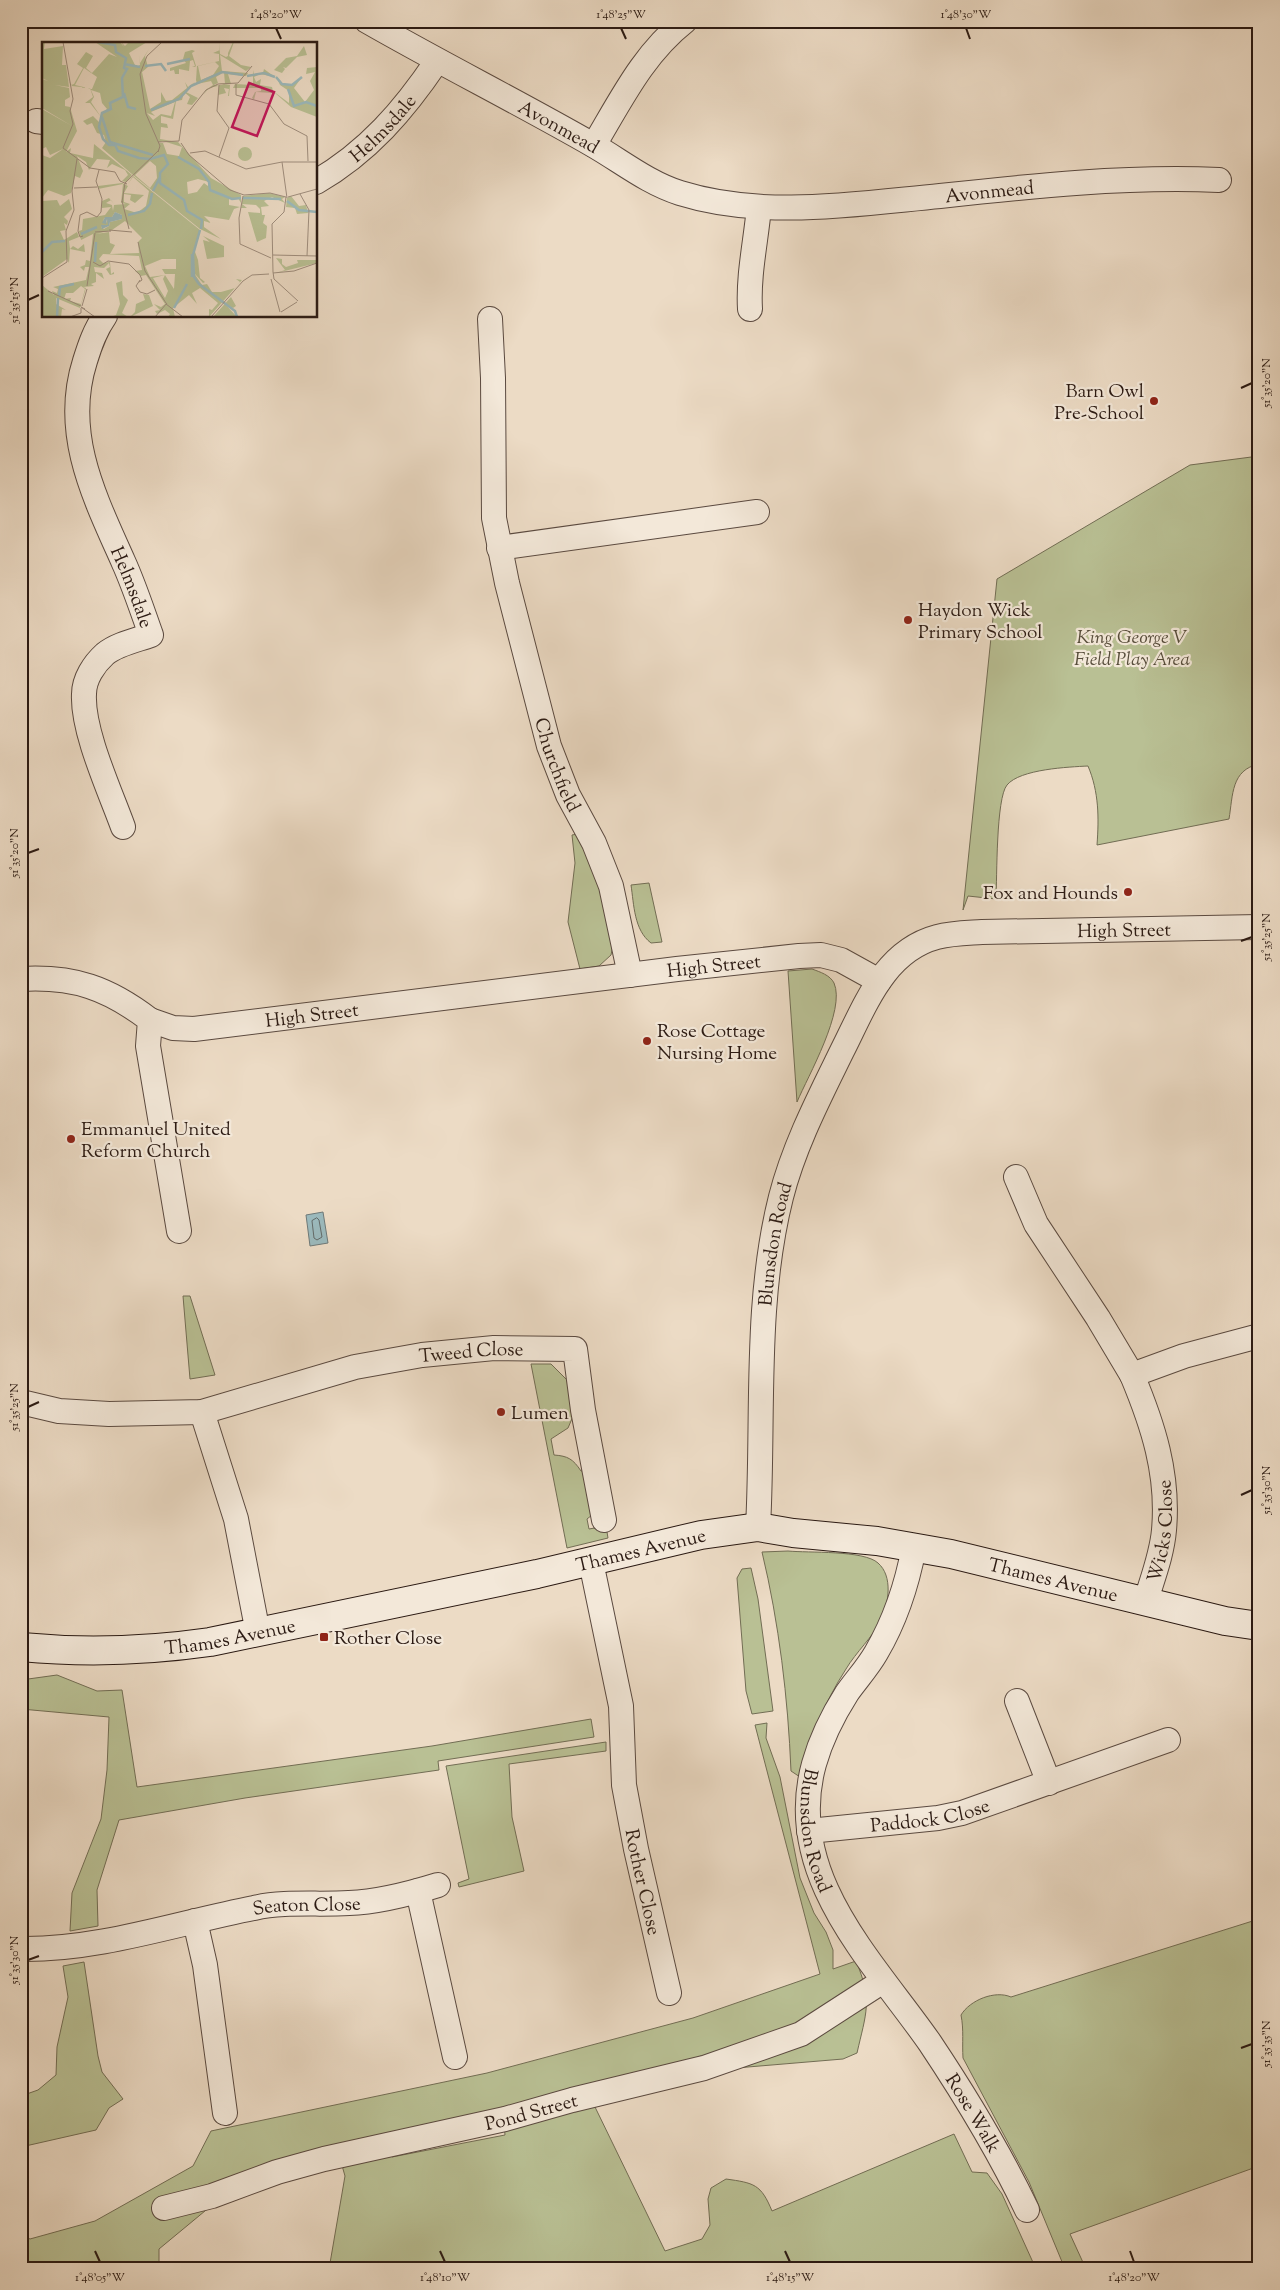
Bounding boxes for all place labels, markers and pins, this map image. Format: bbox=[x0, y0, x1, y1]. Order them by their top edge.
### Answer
place label: Barn Owl Pre-School bbox=[1054, 379, 1144, 428]
marker: Barn Owl Pre-School bbox=[1148, 395, 1160, 407]
place label: Haydon Wick Primary School bbox=[918, 598, 1043, 647]
marker: Haydon Wick Primary School bbox=[902, 614, 914, 626]
place label: Fox and Hounds bbox=[983, 881, 1118, 908]
marker: Fox and Hounds bbox=[1122, 886, 1134, 898]
place label: Rose Cottage Nursing Home bbox=[657, 1019, 777, 1068]
marker: Rose Cottage Nursing Home bbox=[641, 1035, 653, 1047]
place label: Emmanuel United Reform Church bbox=[81, 1117, 231, 1166]
marker: Emmanuel United Reform Church bbox=[65, 1133, 77, 1145]
place label: Lumen bbox=[511, 1401, 569, 1428]
marker: Lumen bbox=[495, 1406, 507, 1418]
place label: Rother Close bbox=[334, 1626, 442, 1653]
marker: Rother Close bbox=[318, 1631, 330, 1643]

